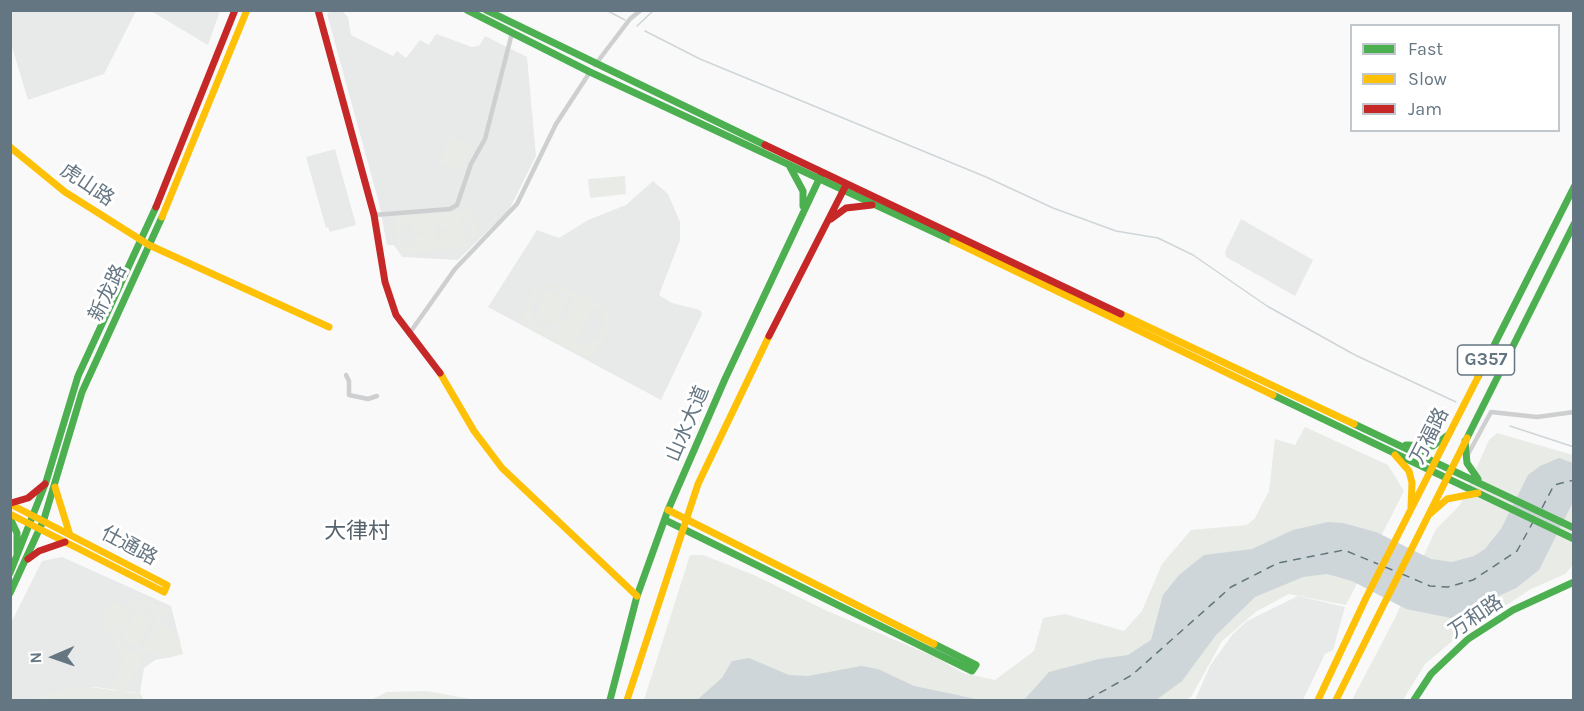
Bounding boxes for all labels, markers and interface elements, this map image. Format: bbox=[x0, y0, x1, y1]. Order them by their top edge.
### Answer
legend bbox=[1350, 24, 1560, 132]
text: Fast bbox=[1408, 38, 1443, 60]
text: Slow bbox=[1408, 68, 1447, 90]
text: Jam bbox=[1408, 98, 1442, 120]
street label: 虎山路 bbox=[55, 158, 119, 212]
street label: 新龙路 bbox=[84, 261, 132, 325]
road number: G357 bbox=[1458, 345, 1514, 375]
street label: 山水大道 bbox=[661, 382, 715, 466]
street label: 万福路 bbox=[1406, 404, 1454, 468]
district label: 大律村 bbox=[324, 519, 390, 545]
street label: 仕通路 bbox=[97, 521, 161, 571]
street label: 万和路 bbox=[1444, 590, 1508, 644]
north arrow bbox=[24, 627, 84, 687]
text: N bbox=[26, 652, 45, 664]

